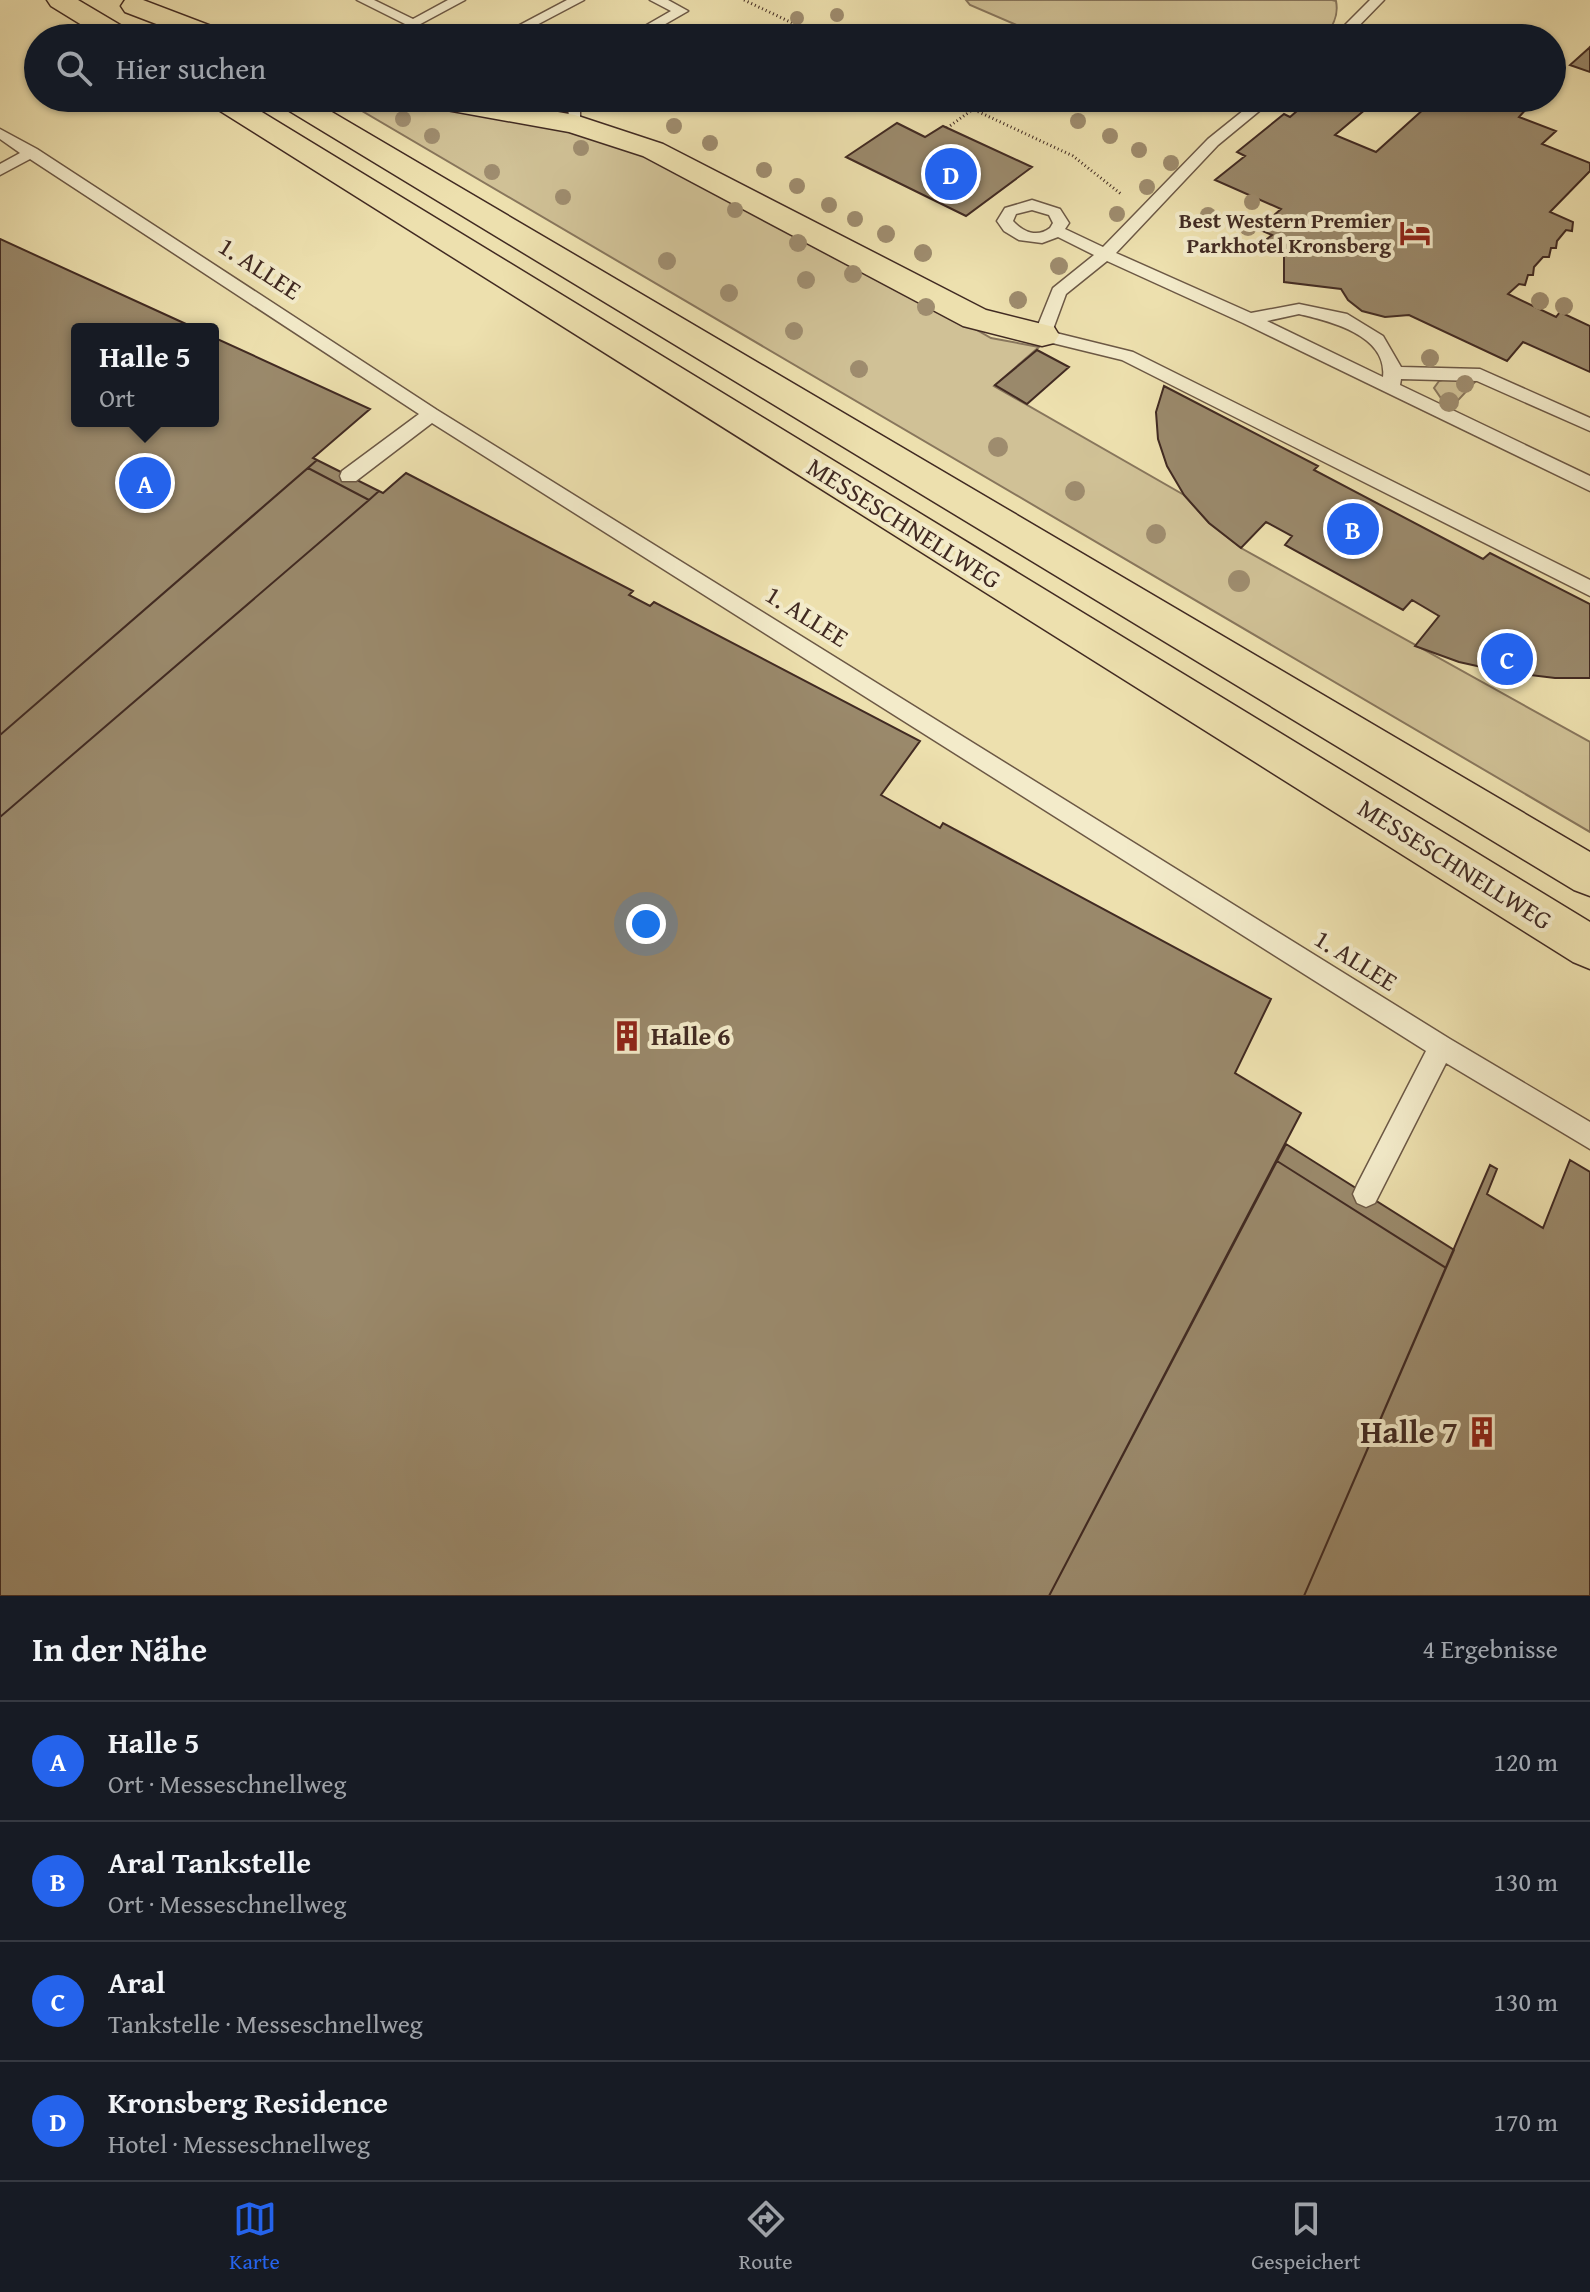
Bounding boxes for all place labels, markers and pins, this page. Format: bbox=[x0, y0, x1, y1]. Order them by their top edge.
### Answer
pin: D bbox=[925, 144, 977, 204]
place label: Best Western Premier Parkhotel Kronsberg bbox=[1179, 204, 1391, 261]
hotel icon: Best Western Premier Parkhotel Kronsberg bbox=[1398, 216, 1432, 250]
pin: A bbox=[119, 453, 171, 513]
pin: B bbox=[1327, 499, 1379, 559]
pin: C bbox=[1481, 629, 1533, 689]
place label: Halle 6 bbox=[651, 1016, 730, 1055]
building icon: Halle 6 bbox=[610, 1019, 644, 1053]
place label: Halle 7 bbox=[1360, 1408, 1458, 1455]
building icon: Halle 7 bbox=[1465, 1415, 1499, 1449]

